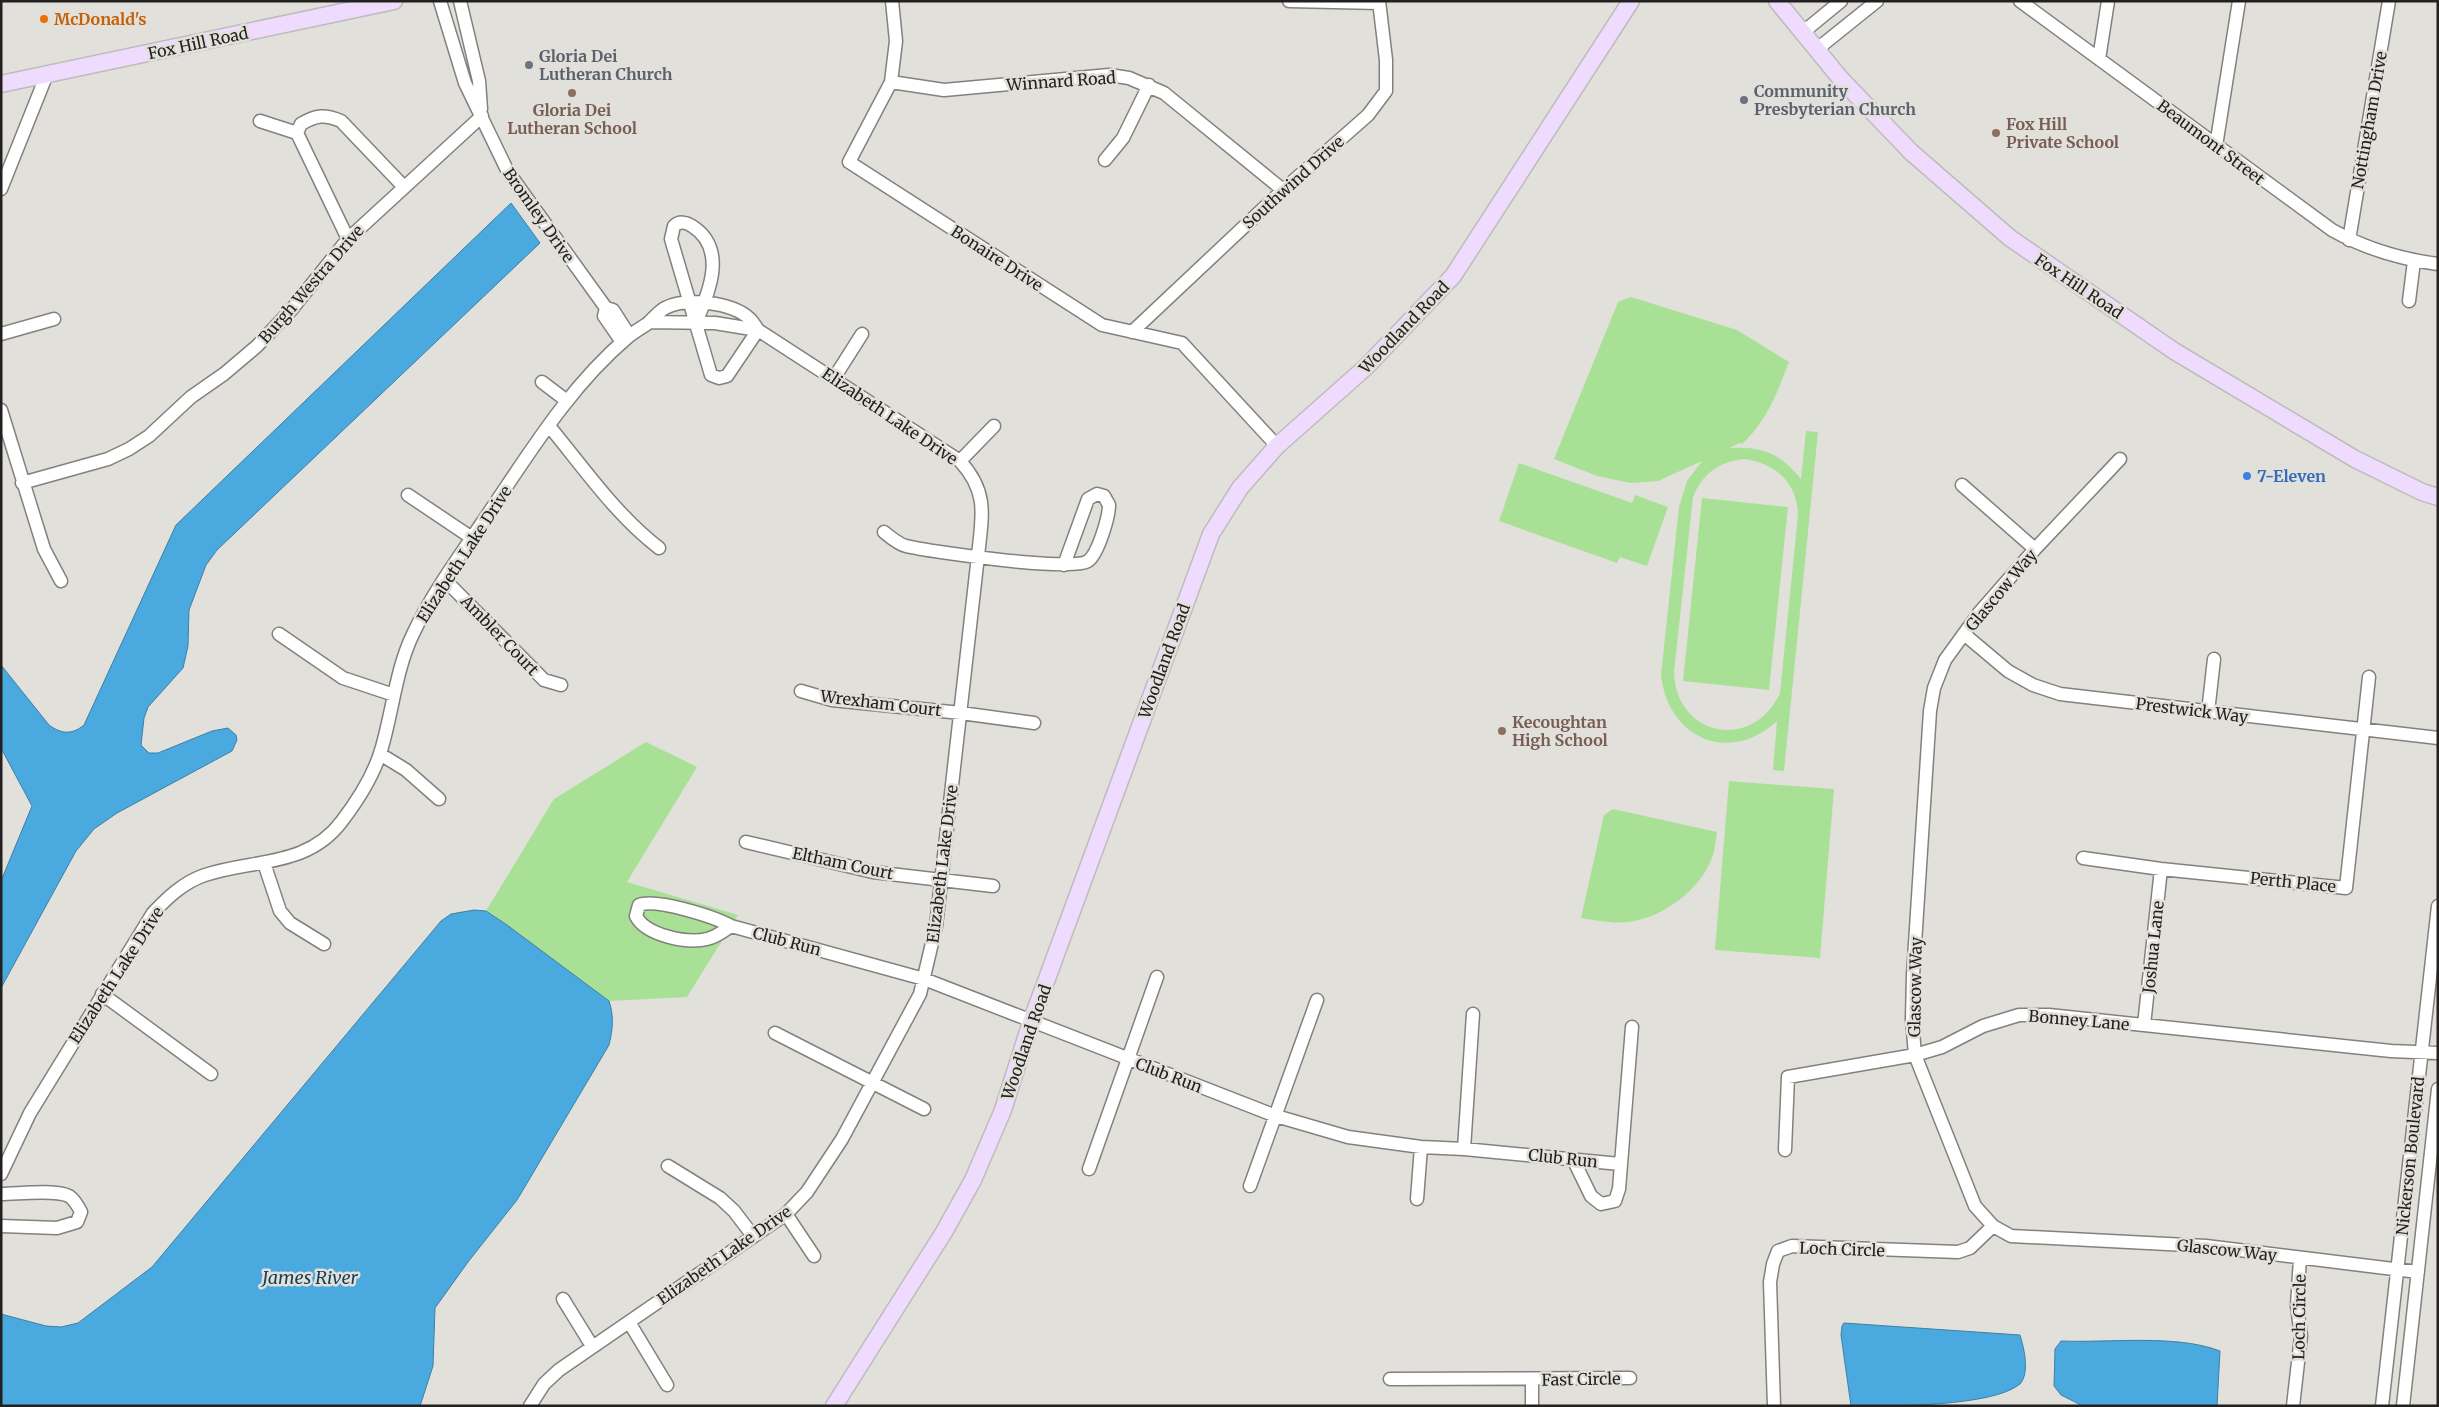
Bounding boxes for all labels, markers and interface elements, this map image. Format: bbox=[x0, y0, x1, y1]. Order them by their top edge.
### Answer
place label: McDonald's bbox=[54, 9, 147, 29]
marker: McDonald's bbox=[38, 13, 50, 25]
street label: Fox Hill Road bbox=[146, 23, 250, 63]
place label: Gloria Dei Lutheran Church bbox=[539, 46, 673, 84]
street label: Nottingham Drive bbox=[2347, 49, 2391, 191]
marker: Gloria Dei Lutheran Church bbox=[523, 59, 535, 71]
street label: Winnard Road bbox=[1005, 67, 1117, 95]
place label: Community Presbyterian Church bbox=[1754, 81, 1916, 119]
marker: Gloria Dei Lutheran School bbox=[566, 87, 578, 99]
marker: Community Presbyterian Church bbox=[1738, 94, 1750, 106]
street label: Beaumont Street bbox=[2153, 95, 2269, 189]
place label: Gloria Dei Lutheran School bbox=[507, 100, 637, 138]
place label: Fox Hill Private School bbox=[2006, 114, 2119, 152]
marker: Fox Hill Private School bbox=[1990, 127, 2002, 139]
street label: Southwind Drive bbox=[1238, 131, 1348, 233]
street label: Bromley Drive bbox=[499, 164, 579, 266]
street label: Burgh Westra Drive bbox=[254, 221, 368, 347]
street label: Bonaire Drive bbox=[947, 221, 1047, 295]
street label: Fox Hill Road bbox=[2031, 249, 2127, 323]
street label: Woodland Road bbox=[1354, 276, 1453, 378]
street label: Elizabeth Lake Drive bbox=[818, 363, 962, 469]
place label: 7-Eleven bbox=[2257, 466, 2326, 486]
marker: 7-Eleven bbox=[2241, 470, 2253, 482]
street label: Elizabeth Lake Drive bbox=[412, 482, 516, 626]
street label: Glascow Way bbox=[1961, 545, 2041, 635]
street label: Ambler Court bbox=[456, 590, 544, 680]
street label: Woodland Road bbox=[1134, 600, 1194, 722]
street label: Wrexham Court bbox=[818, 686, 943, 720]
street label: Prestwick Way bbox=[2135, 693, 2250, 727]
place label: Kecoughtan High School bbox=[1512, 712, 1608, 750]
marker: Kecoughtan High School bbox=[1496, 725, 1508, 737]
street label: Elizabeth Lake Drive bbox=[922, 784, 962, 944]
street label: Eltham Court bbox=[791, 843, 896, 884]
street label: Perth Place bbox=[2249, 868, 2337, 896]
street label: Joshua Lane bbox=[2138, 900, 2168, 995]
street label: Elizabeth Lake Drive bbox=[64, 903, 168, 1047]
street label: Club Run bbox=[751, 922, 824, 960]
street label: Glascow Way bbox=[1904, 936, 1926, 1037]
street label: Woodland Road bbox=[997, 981, 1055, 1103]
street label: Bonney Lane bbox=[2028, 1006, 2130, 1034]
street label: Club Run bbox=[1133, 1053, 1206, 1097]
street label: Nickerson Boulevard bbox=[2392, 1075, 2428, 1236]
street label: Club Run bbox=[1527, 1144, 1599, 1172]
street label: Elizabeth Lake Drive bbox=[653, 1201, 795, 1309]
street label: Glascow Way bbox=[2176, 1235, 2279, 1265]
street label: Loch Circle bbox=[1799, 1238, 1885, 1260]
water label: James River bbox=[260, 1266, 358, 1289]
street label: Loch Circle bbox=[2288, 1274, 2310, 1360]
street label: Fast Circle bbox=[1541, 1368, 1621, 1390]

